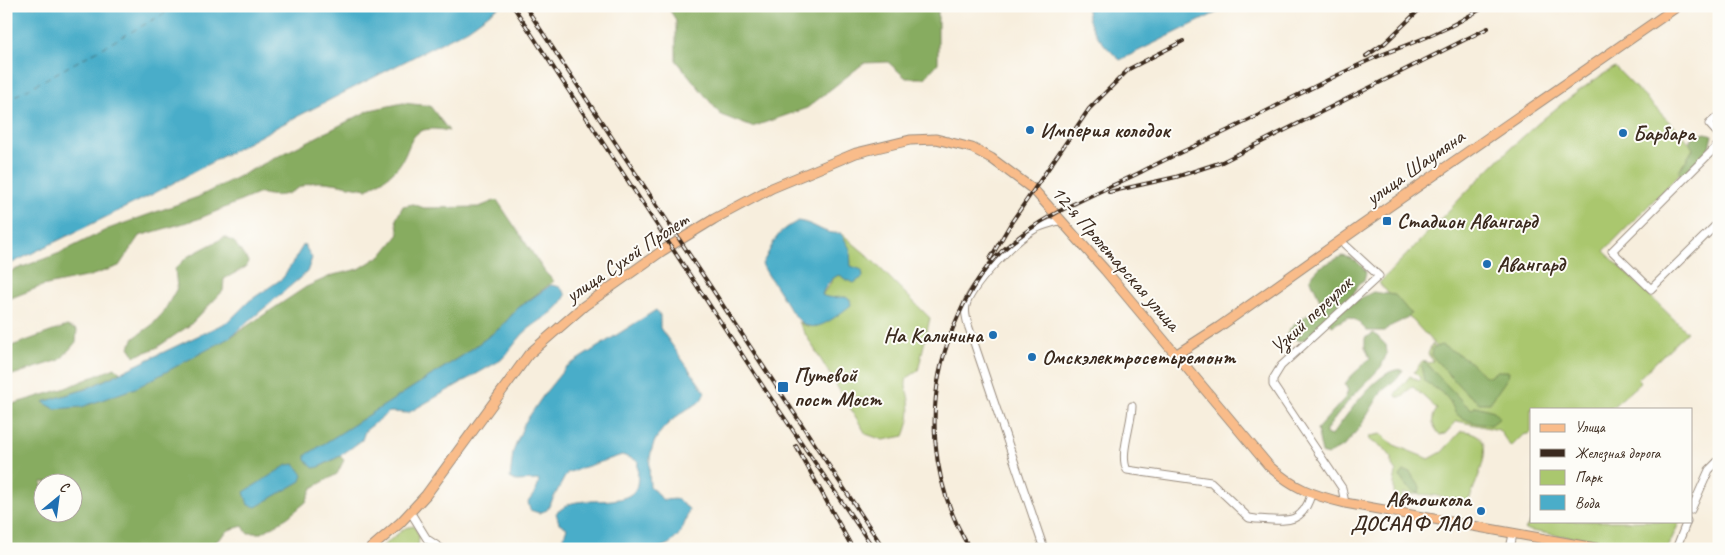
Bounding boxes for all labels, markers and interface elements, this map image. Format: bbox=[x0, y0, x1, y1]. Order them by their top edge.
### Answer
place label: Империя колодок bbox=[1040, 117, 1172, 143]
place label: Барбара bbox=[1633, 120, 1697, 146]
street label: улица Шаумяна bbox=[1359, 122, 1471, 212]
marker: Империя колодок bbox=[1024, 124, 1036, 136]
marker: Барбара bbox=[1617, 127, 1629, 139]
street label: 12-я Пролетарская улица bbox=[1046, 180, 1188, 338]
street label: улица Сухой Пролет bbox=[559, 205, 695, 309]
place label: Стадион Авангард bbox=[1397, 208, 1540, 234]
marker: Стадион Авангард bbox=[1381, 215, 1393, 227]
place label: Авангард bbox=[1497, 251, 1567, 277]
marker: Авангард bbox=[1481, 258, 1493, 270]
street label: Узкий переулок bbox=[1264, 269, 1360, 360]
place label: На Калинина bbox=[884, 322, 985, 348]
marker: На Калинина bbox=[987, 329, 999, 341]
place label: Омскэлектросетьремонт bbox=[1042, 344, 1237, 370]
marker: Омскэлектросетьремонт bbox=[1026, 351, 1038, 363]
place label: Путевой пост Мост bbox=[794, 362, 883, 412]
marker: Путевой пост Мост bbox=[776, 380, 790, 394]
legend bbox=[1530, 408, 1692, 522]
text: Улица bbox=[1575, 418, 1606, 437]
text: Железная дорога bbox=[1575, 444, 1662, 463]
text: Парк bbox=[1575, 468, 1603, 487]
north arrow bbox=[32, 472, 82, 522]
text: С bbox=[57, 478, 73, 497]
place label: Автошкола ДОСААФ ЛАО bbox=[1350, 486, 1473, 536]
text: Вода bbox=[1575, 494, 1600, 513]
marker: Автошкола ДОСААФ ЛАО bbox=[1475, 505, 1487, 517]

